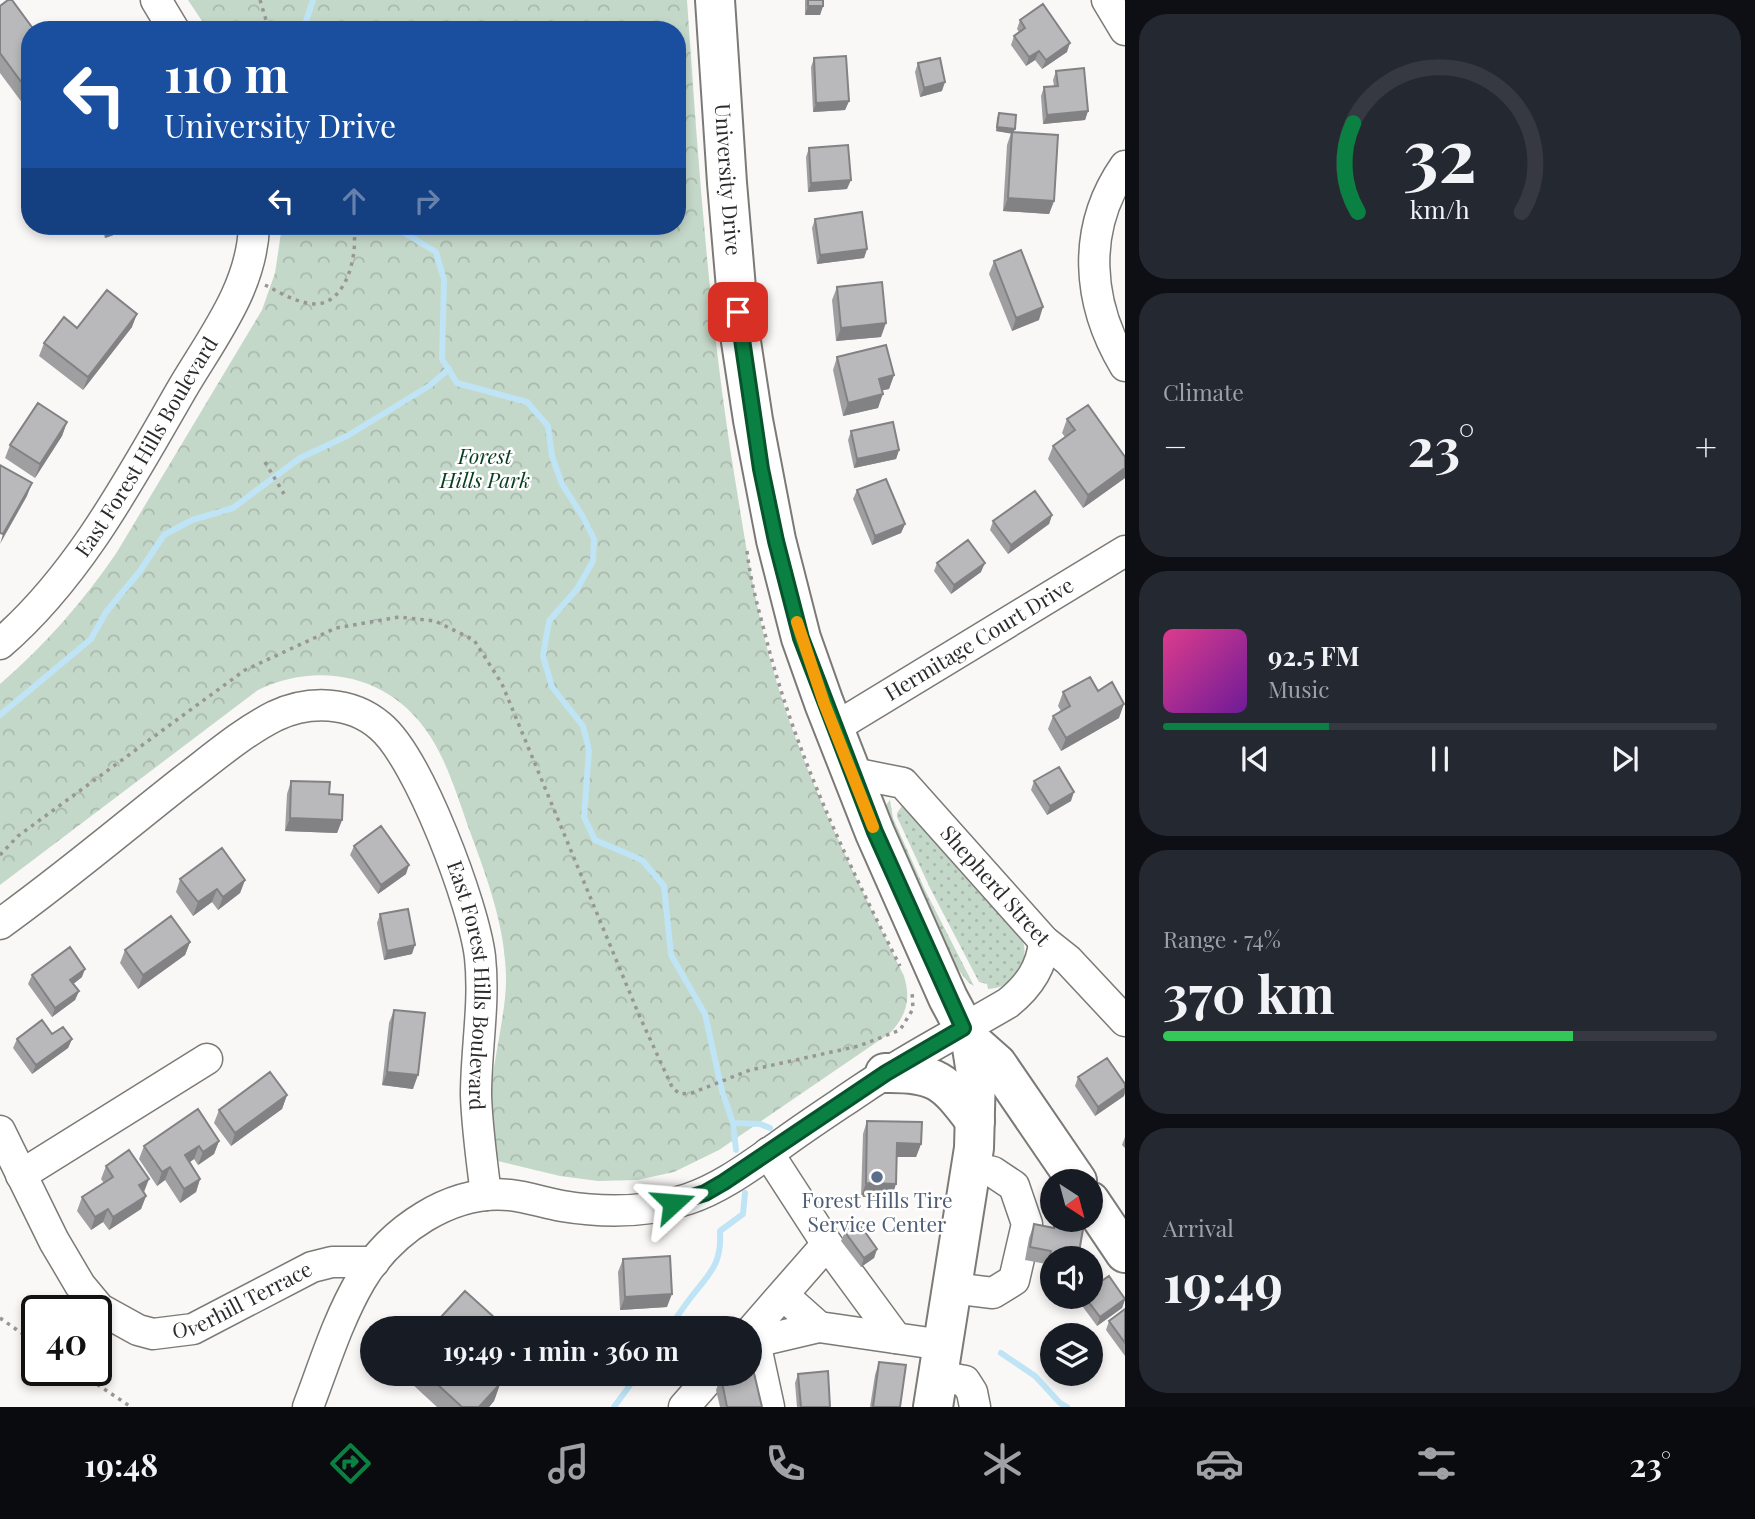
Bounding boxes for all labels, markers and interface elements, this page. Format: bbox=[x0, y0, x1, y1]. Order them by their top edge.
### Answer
text: 110 m bbox=[164, 40, 289, 105]
icon: left bbox=[49, 49, 140, 140]
street label: University Drive bbox=[710, 102, 749, 257]
text: University Drive bbox=[164, 103, 396, 146]
text: 32 bbox=[1403, 104, 1477, 201]
icon: left bbox=[262, 182, 300, 220]
icon: ahead bbox=[335, 182, 373, 220]
icon: right bbox=[408, 182, 446, 220]
text: km/h bbox=[1410, 192, 1470, 225]
pin bbox=[708, 282, 768, 342]
icon: arrive bbox=[719, 293, 757, 331]
street label: East Forest Hills Boulevard bbox=[67, 331, 223, 562]
text: Climate bbox=[1163, 376, 1244, 407]
text: 23° bbox=[1408, 411, 1475, 480]
text: − bbox=[1163, 420, 1188, 471]
text: + bbox=[1695, 420, 1717, 471]
park label: Forest Hills Park bbox=[439, 441, 530, 493]
street label: Hermitage Court Drive bbox=[879, 570, 1078, 706]
text: 92.5 FM bbox=[1268, 638, 1360, 673]
text: Music bbox=[1268, 673, 1329, 704]
icon: previous bbox=[1236, 740, 1274, 778]
icon: pause bbox=[1421, 740, 1459, 778]
icon: next bbox=[1606, 740, 1644, 778]
street label: Shepherd Street bbox=[935, 818, 1058, 951]
street label: East Forest Hills Boulevard bbox=[442, 856, 498, 1111]
text: Range · 74% bbox=[1163, 923, 1281, 954]
text: 370 km bbox=[1163, 958, 1335, 1027]
position arrow bbox=[636, 1166, 710, 1240]
marker: Forest Hills Tire Service Center bbox=[869, 1169, 885, 1185]
north arrow bbox=[1040, 1169, 1102, 1232]
map controls bbox=[1040, 1169, 1103, 1386]
place label: Forest Hills Tire Service Center bbox=[801, 1185, 953, 1237]
text: Arrival bbox=[1163, 1212, 1234, 1243]
button: sound bbox=[1040, 1246, 1103, 1309]
text: 19:49 bbox=[1163, 1247, 1283, 1316]
street label: Overhill Terrace bbox=[170, 1254, 316, 1343]
speed limit sign: 40 bbox=[21, 1295, 112, 1386]
button: layers bbox=[1040, 1323, 1103, 1386]
text: 19:49 · 1 min · 360 m bbox=[443, 1333, 679, 1368]
icon: directions bbox=[326, 1439, 375, 1488]
icon: music bbox=[544, 1439, 593, 1488]
icon: phone bbox=[761, 1439, 810, 1488]
icon: climate bbox=[978, 1439, 1027, 1488]
icon: car bbox=[1195, 1439, 1244, 1488]
icon: filters bbox=[1412, 1439, 1461, 1488]
text: 19:48 bbox=[84, 1442, 158, 1485]
text: 23° bbox=[1630, 1442, 1671, 1485]

